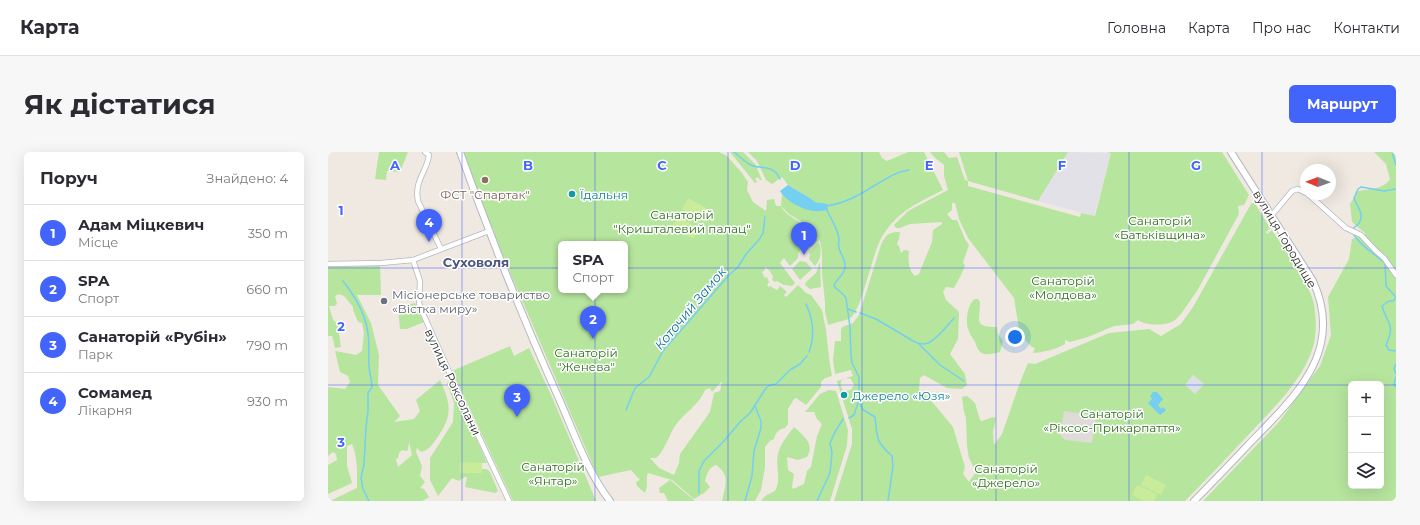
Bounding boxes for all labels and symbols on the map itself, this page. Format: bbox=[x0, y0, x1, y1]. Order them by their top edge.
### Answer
text: A bbox=[389, 157, 401, 173]
text: B bbox=[523, 157, 533, 173]
text: C bbox=[657, 157, 667, 173]
text: D bbox=[790, 157, 801, 173]
text: E bbox=[925, 157, 934, 173]
text: F bbox=[1058, 157, 1066, 173]
text: G bbox=[1191, 157, 1201, 173]
north arrow bbox=[1300, 164, 1336, 200]
marker: ФСТ "Спартак" bbox=[480, 175, 490, 185]
place label: ФСТ "Спартак" bbox=[440, 187, 530, 202]
place label: Їдальня bbox=[580, 187, 628, 202]
street label: вулиця Городище bbox=[1250, 187, 1320, 291]
marker: Їдальня bbox=[567, 189, 577, 199]
text: 1 bbox=[338, 202, 344, 218]
park label: Санаторій "Кришталевий палац" bbox=[613, 207, 751, 236]
pin: 4 bbox=[416, 209, 442, 242]
park label: Санаторій «Батьківщина» bbox=[1114, 213, 1206, 242]
pin: 1 bbox=[791, 222, 817, 255]
district label: Суховоля bbox=[443, 254, 509, 270]
water label: Коточий Замок bbox=[651, 263, 730, 353]
park label: Санаторій «Молдова» bbox=[1029, 273, 1097, 302]
place label: Місіонерське товариство «Вістка миру» bbox=[392, 287, 550, 316]
marker: Місіонерське товариство «Вістка миру» bbox=[379, 296, 389, 306]
pin: 2 bbox=[580, 306, 606, 339]
text: 2 bbox=[337, 318, 345, 334]
street label: вулиця Роксолани bbox=[422, 326, 484, 438]
your location bbox=[1005, 327, 1025, 347]
park label: Санаторій "Женева" bbox=[554, 345, 618, 374]
pin: 3 bbox=[504, 384, 530, 417]
place label: Джерело «Юзя» bbox=[852, 388, 951, 403]
marker: Джерело «Юзя» bbox=[839, 390, 849, 400]
park label: Санаторій «Ріксос-Прикарпаття» bbox=[1043, 406, 1181, 435]
text: 3 bbox=[336, 434, 345, 450]
park label: Санаторій «Янтар» bbox=[521, 459, 585, 488]
park label: Санаторій «Джерело» bbox=[972, 461, 1041, 490]

